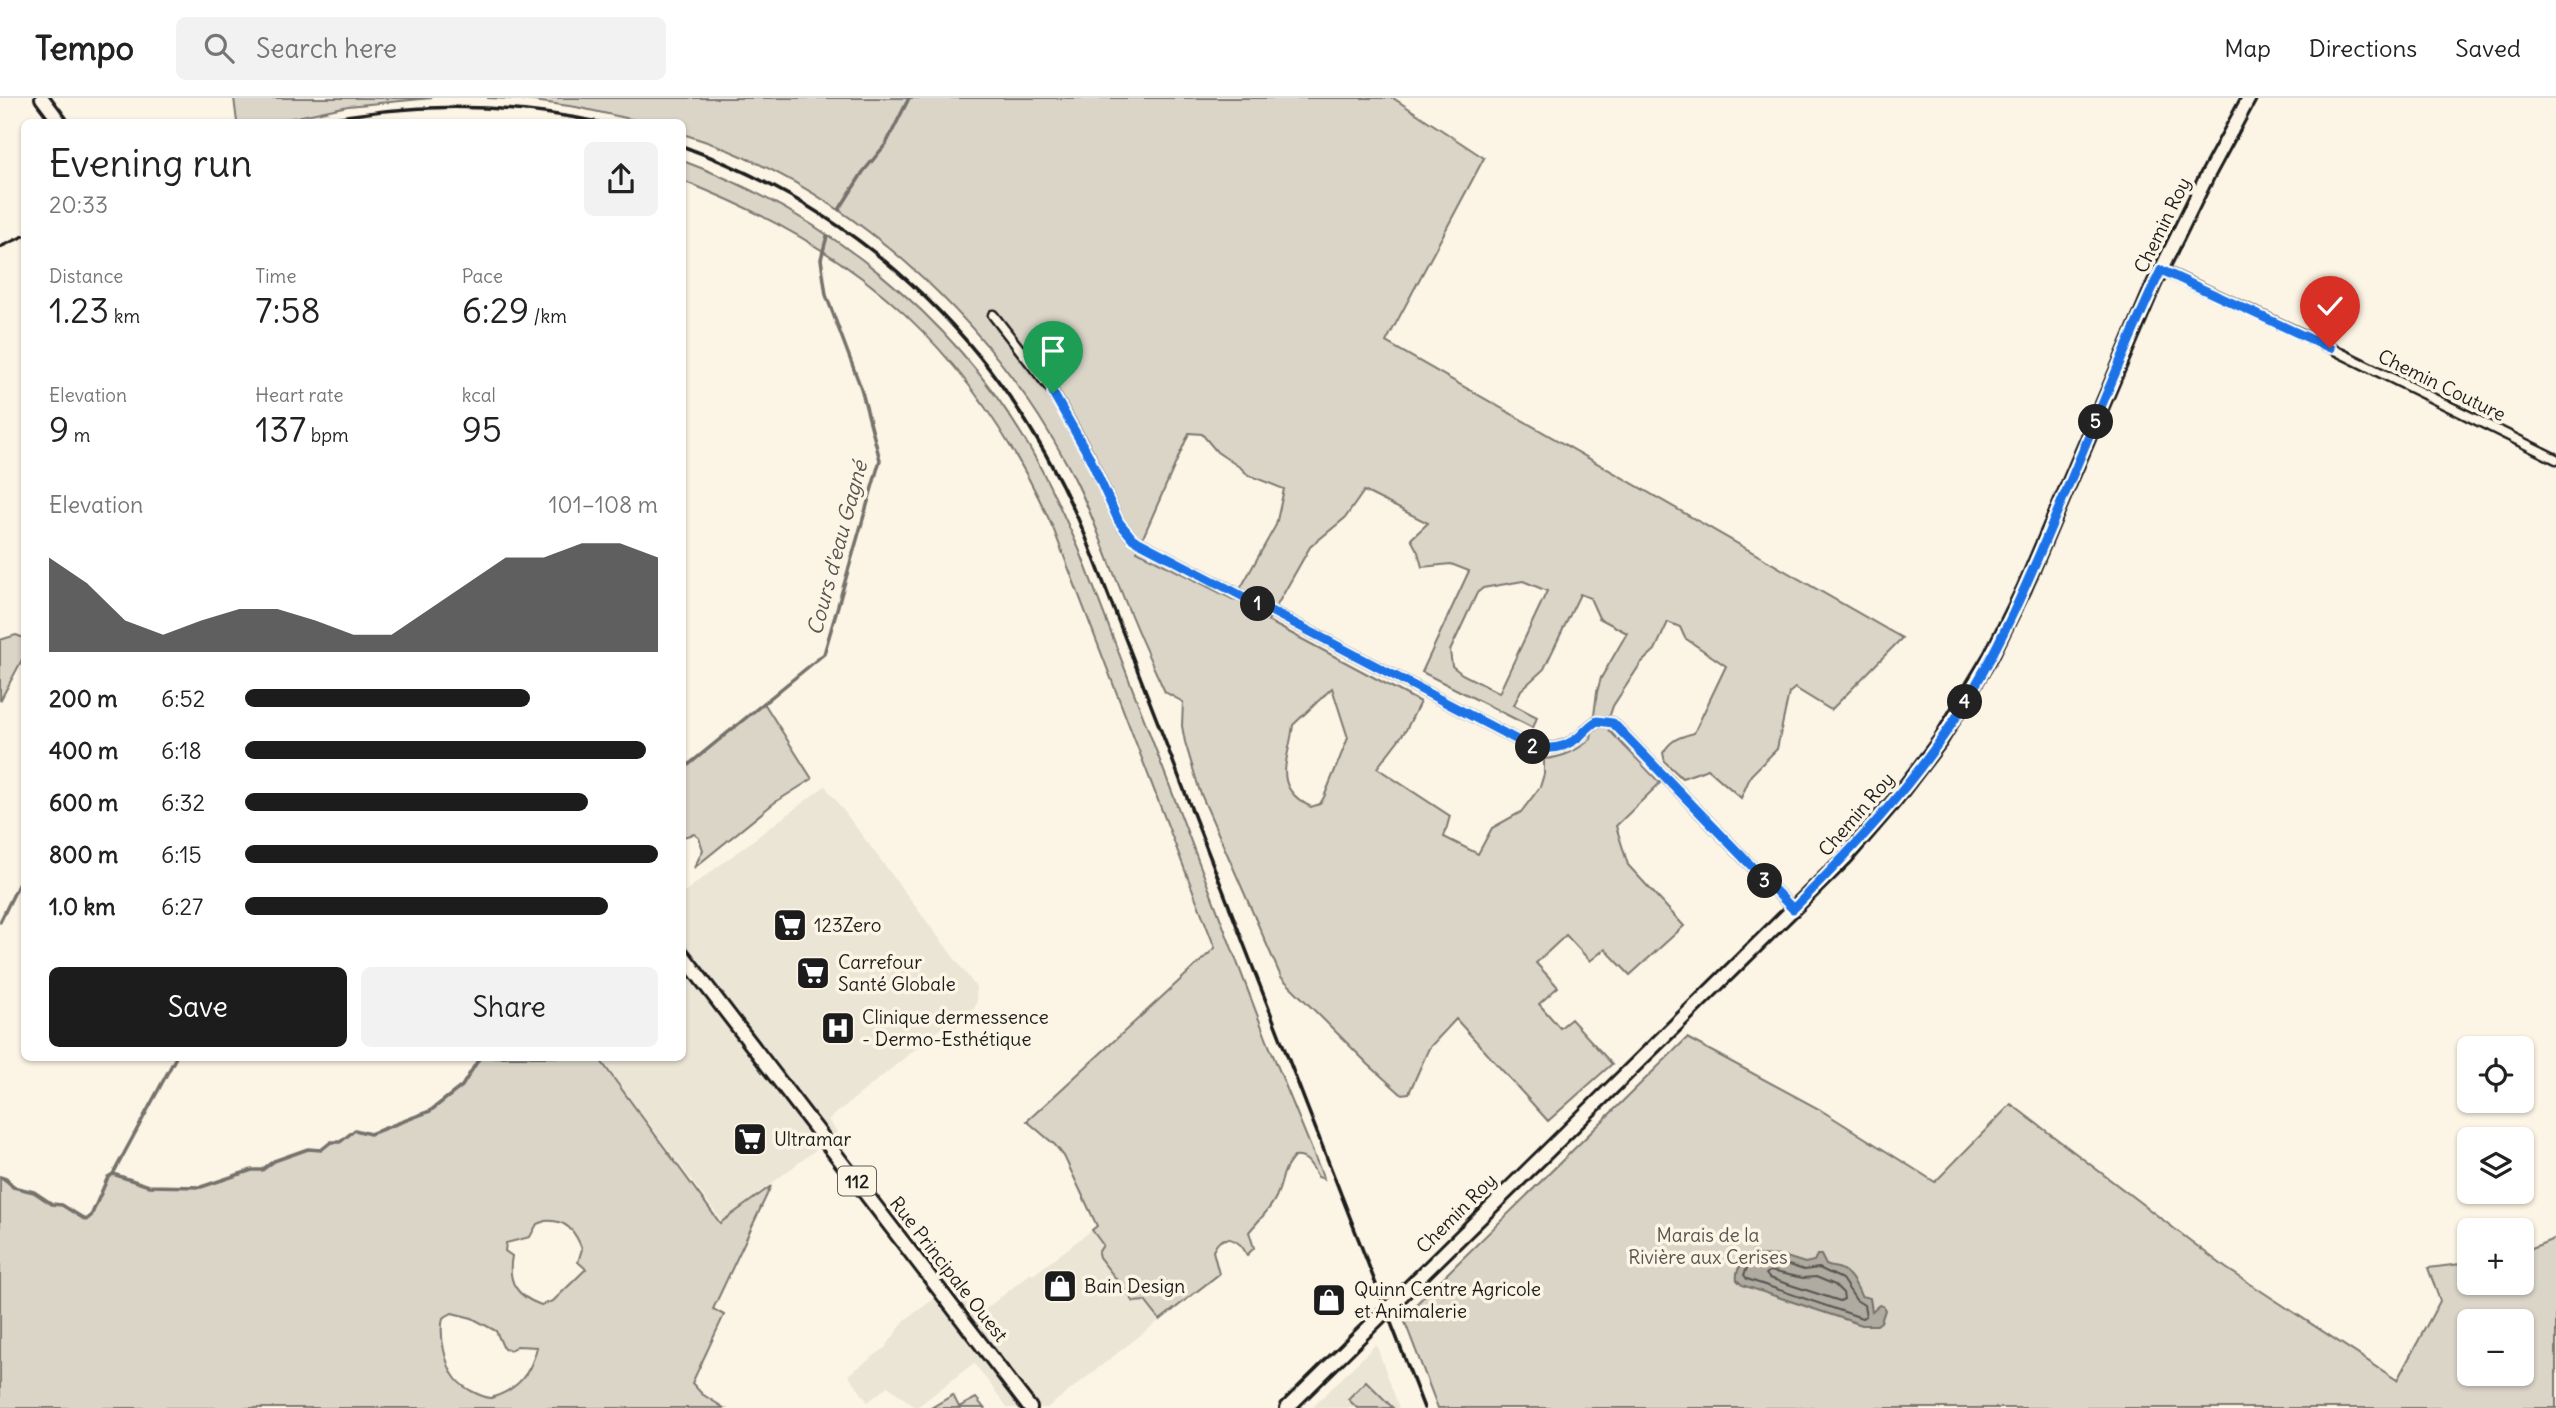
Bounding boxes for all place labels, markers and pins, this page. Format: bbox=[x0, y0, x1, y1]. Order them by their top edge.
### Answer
pin bbox=[2300, 276, 2360, 348]
pin bbox=[1023, 321, 1083, 393]
pin: 5 bbox=[2078, 404, 2114, 440]
pin: 1 bbox=[1240, 587, 1276, 622]
pin: 4 bbox=[1948, 684, 1982, 720]
pin: 2 bbox=[1516, 730, 1550, 764]
pin: 3 bbox=[1748, 864, 1782, 898]
supermarket icon: 123Zero bbox=[771, 906, 809, 944]
place label: 123Zero bbox=[814, 913, 881, 937]
place label: Carrefour Santé Globale bbox=[838, 950, 956, 996]
supermarket icon: Carrefour Santé Globale bbox=[794, 954, 832, 992]
place label: Clinique dermessence - Dermo-Esthétique bbox=[862, 1005, 1049, 1051]
hospital icon: Clinique dermessence - Dermo-Esthétique bbox=[819, 1009, 857, 1047]
supermarket icon: Ultramar bbox=[731, 1120, 769, 1158]
place label: Ultramar bbox=[774, 1127, 851, 1151]
shop icon: Bain Design bbox=[1041, 1267, 1079, 1305]
place label: Bain Design bbox=[1084, 1274, 1185, 1298]
place label: Quinn Centre Agricole et Animalerie bbox=[1354, 1277, 1541, 1323]
shop icon: Quinn Centre Agricole et Animalerie bbox=[1310, 1281, 1348, 1319]

